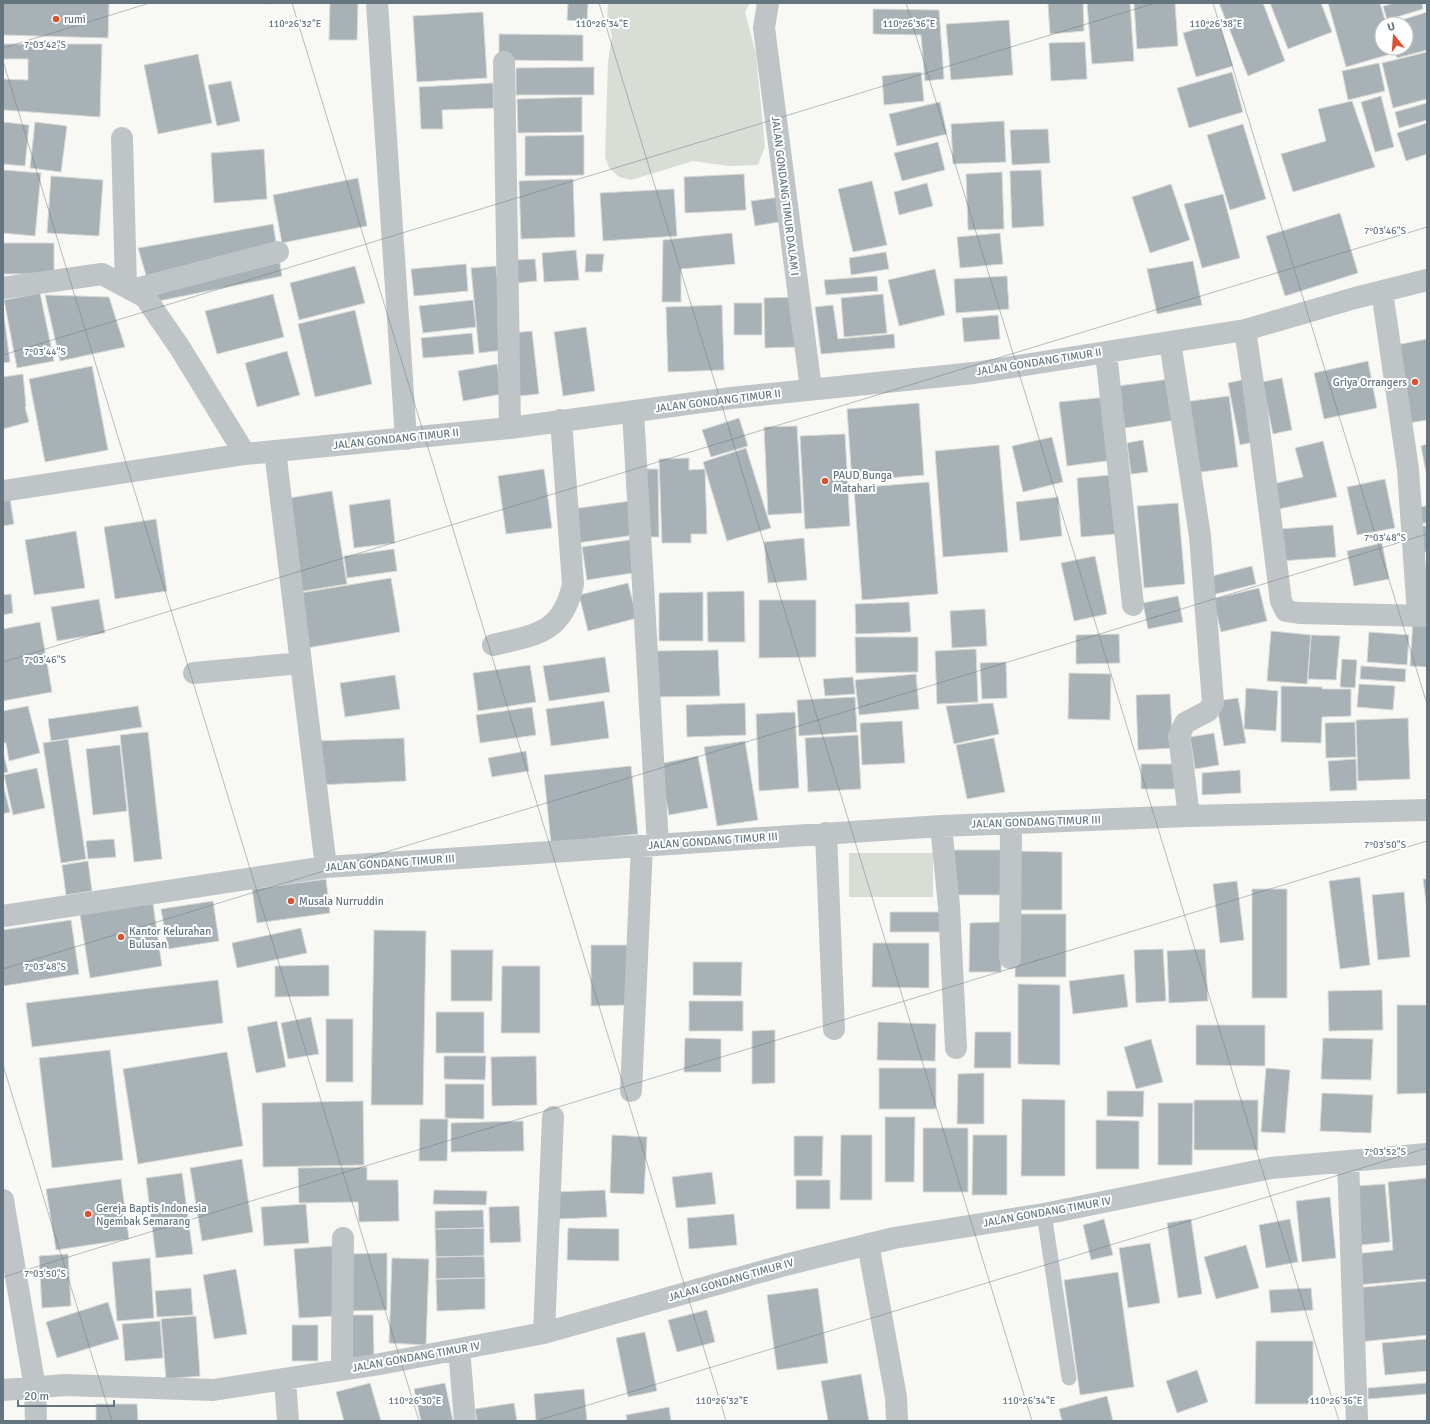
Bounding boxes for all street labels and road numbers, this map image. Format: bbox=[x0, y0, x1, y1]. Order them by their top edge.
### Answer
street label: JALAN GONDANG TIMUR DALAM I bbox=[769, 115, 801, 277]
street label: JALAN GONDANG TIMUR II bbox=[976, 346, 1102, 378]
street label: JALAN GONDANG TIMUR II bbox=[654, 387, 782, 415]
street label: JALAN GONDANG TIMUR II bbox=[332, 426, 460, 452]
street label: JALAN GONDANG TIMUR III bbox=[971, 813, 1101, 831]
street label: JALAN GONDANG TIMUR III bbox=[648, 830, 778, 852]
street label: JALAN GONDANG TIMUR III bbox=[325, 852, 455, 874]
street label: JALAN GONDANG TIMUR IV bbox=[982, 1194, 1113, 1230]
street label: JALAN GONDANG TIMUR IV bbox=[667, 1256, 796, 1304]
street label: JALAN GONDANG TIMUR IV bbox=[351, 1339, 482, 1375]

